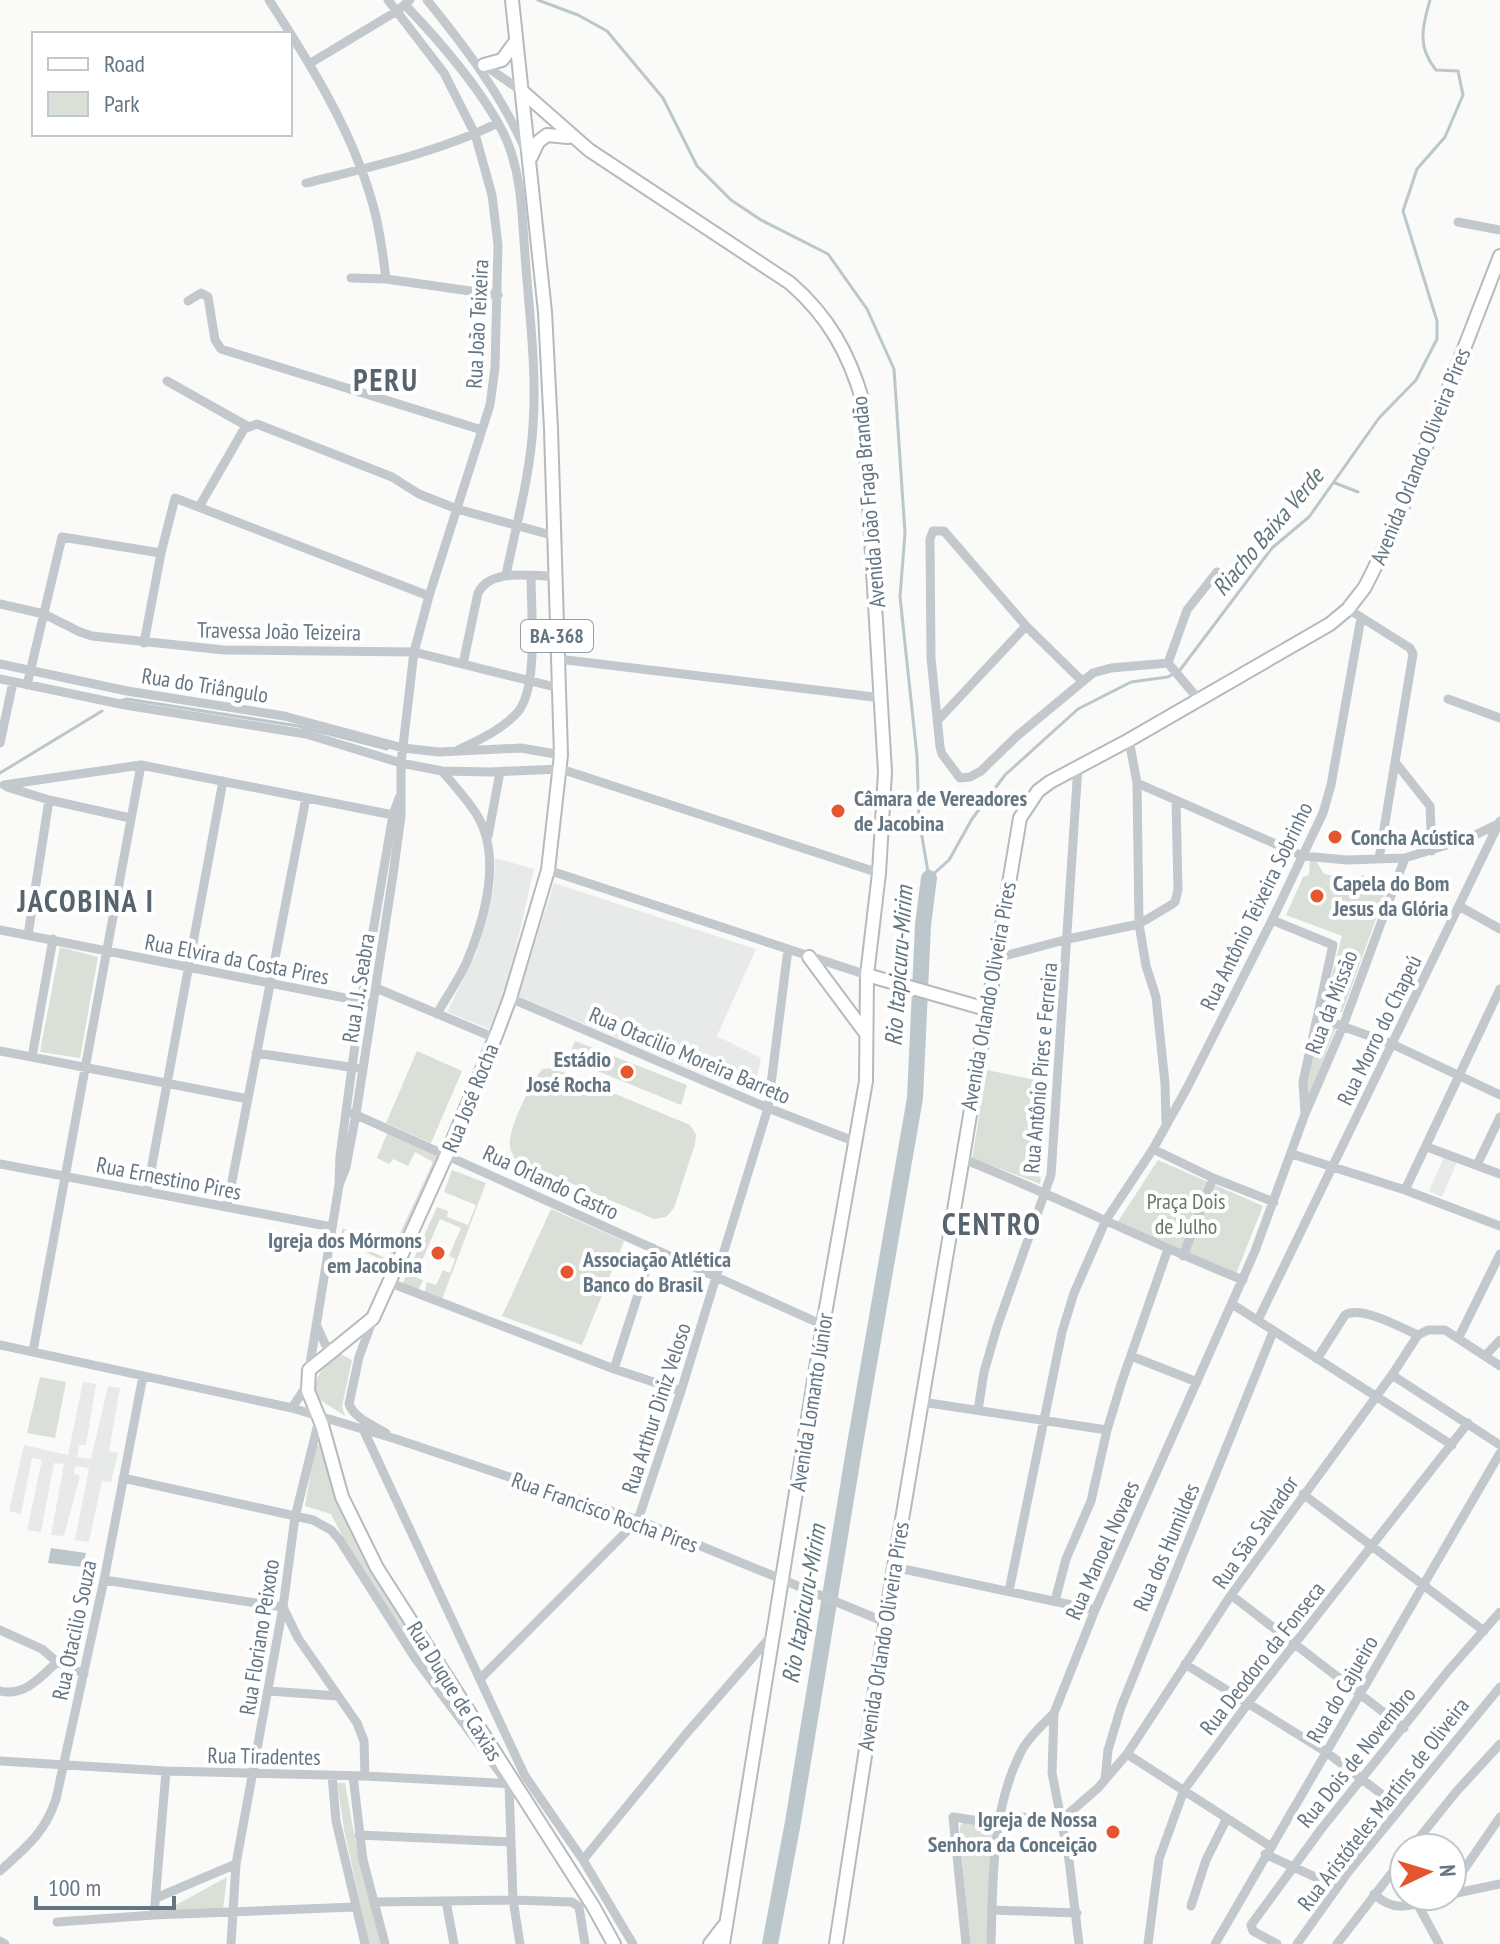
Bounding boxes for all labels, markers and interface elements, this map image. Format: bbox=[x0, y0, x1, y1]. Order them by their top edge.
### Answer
legend bbox=[32, 32, 292, 136]
text: Road bbox=[104, 48, 145, 79]
text: Park bbox=[104, 88, 140, 119]
street label: Rua João Teixeira bbox=[460, 259, 494, 389]
street label: Avenida Orlando Oliveira Pires bbox=[1364, 344, 1476, 568]
district label: PERU bbox=[353, 360, 419, 399]
street label: Avenida João Fraga Brandão bbox=[845, 395, 891, 609]
water label: Riacho Baixa Verde bbox=[1205, 460, 1332, 602]
street label: Travessa João Teizeira bbox=[197, 616, 361, 646]
road number: BA-368 bbox=[521, 620, 593, 652]
street label: Rua do Triângulo bbox=[140, 661, 270, 709]
place label: Câmara de Vereadores de Jacobina bbox=[854, 784, 1028, 837]
street label: Rua Antônio Teixeira Sobrinho bbox=[1193, 797, 1319, 1015]
marker: Câmara de Vereadores de Jacobina bbox=[829, 802, 847, 820]
place label: Concha Acústica bbox=[1351, 823, 1475, 851]
marker: Concha Acústica bbox=[1326, 828, 1344, 846]
place label: Capela do Bom Jesus da Glória bbox=[1332, 869, 1449, 922]
street label: Avenida Orlando Oliveira Pires bbox=[954, 880, 1022, 1112]
district label: JACOBINA I bbox=[16, 881, 155, 920]
water label: Rio Itapicuru-Mirim bbox=[877, 883, 920, 1047]
marker: Capela do Bom Jesus da Glória bbox=[1308, 887, 1326, 905]
street label: Rua Elvira da Costa Pires bbox=[143, 927, 331, 991]
street label: Rua J. J. Seabra bbox=[336, 931, 380, 1045]
street label: Rua da Missão bbox=[1298, 946, 1364, 1058]
street label: Rua Morro do Chapeú bbox=[1331, 950, 1427, 1110]
street label: Rua Antônio Pires e Ferreira bbox=[1017, 961, 1063, 1175]
street label: Rua Otacilio Moreira Barreto bbox=[585, 1000, 795, 1110]
street label: Rua José Rocha bbox=[435, 1039, 505, 1157]
place label: Estádio José Rocha bbox=[526, 1045, 611, 1098]
marker: Estádio José Rocha bbox=[618, 1063, 636, 1081]
street label: Rua Orlando Castro bbox=[479, 1138, 623, 1226]
street label: Rua Ernestino Pires bbox=[94, 1150, 244, 1206]
park label: Praça Dois de Julho bbox=[1147, 1187, 1225, 1240]
district label: CENTRO bbox=[942, 1204, 1042, 1243]
place label: Igreja dos Mórmons em Jacobina bbox=[268, 1226, 422, 1279]
marker: Igreja dos Mórmons em Jacobina bbox=[429, 1244, 447, 1262]
place label: Associação Atlética Banco do Brasil bbox=[582, 1245, 731, 1298]
marker: Associação Atlética Banco do Brasil bbox=[558, 1263, 576, 1281]
street label: Avenida Lomanto Júnior bbox=[783, 1311, 839, 1493]
street label: Rua Arthur Diniz Veloso bbox=[615, 1319, 697, 1497]
street label: Rua Francisco Rocha Pires bbox=[508, 1465, 702, 1559]
street label: Rua São Salvador bbox=[1206, 1470, 1304, 1594]
street label: Rua Manoel Novaes bbox=[1059, 1476, 1145, 1624]
street label: Rua dos Humildes bbox=[1126, 1479, 1206, 1615]
street label: Avenida Orlando Oliveira Pires bbox=[851, 1520, 915, 1752]
water label: Rio Itapicuru-Mirim bbox=[774, 1521, 833, 1686]
street label: Rua Otacilio Souza bbox=[46, 1557, 102, 1703]
street label: Rua Floriano Peixoto bbox=[233, 1557, 285, 1717]
street label: Rua Deodoro da Fonseca bbox=[1193, 1576, 1331, 1740]
street label: Rua Duque de Caxias bbox=[401, 1616, 509, 1766]
street label: Rua do Cajueiro bbox=[1300, 1630, 1384, 1748]
street label: Rua Dois de Novembro bbox=[1291, 1681, 1421, 1833]
street label: Rua Aristóteles Martins de Oliveira bbox=[1291, 1692, 1475, 1916]
street label: Rua Tiradentes bbox=[207, 1741, 321, 1771]
place label: Igreja de Nossa Senhora da Conceição bbox=[928, 1805, 1097, 1858]
marker: Igreja de Nossa Senhora da Conceição bbox=[1104, 1823, 1122, 1841]
north arrow bbox=[1388, 1832, 1468, 1912]
scale bar bbox=[36, 1860, 174, 1910]
text: N bbox=[1434, 1864, 1462, 1878]
text: 100 m bbox=[48, 1872, 101, 1903]

